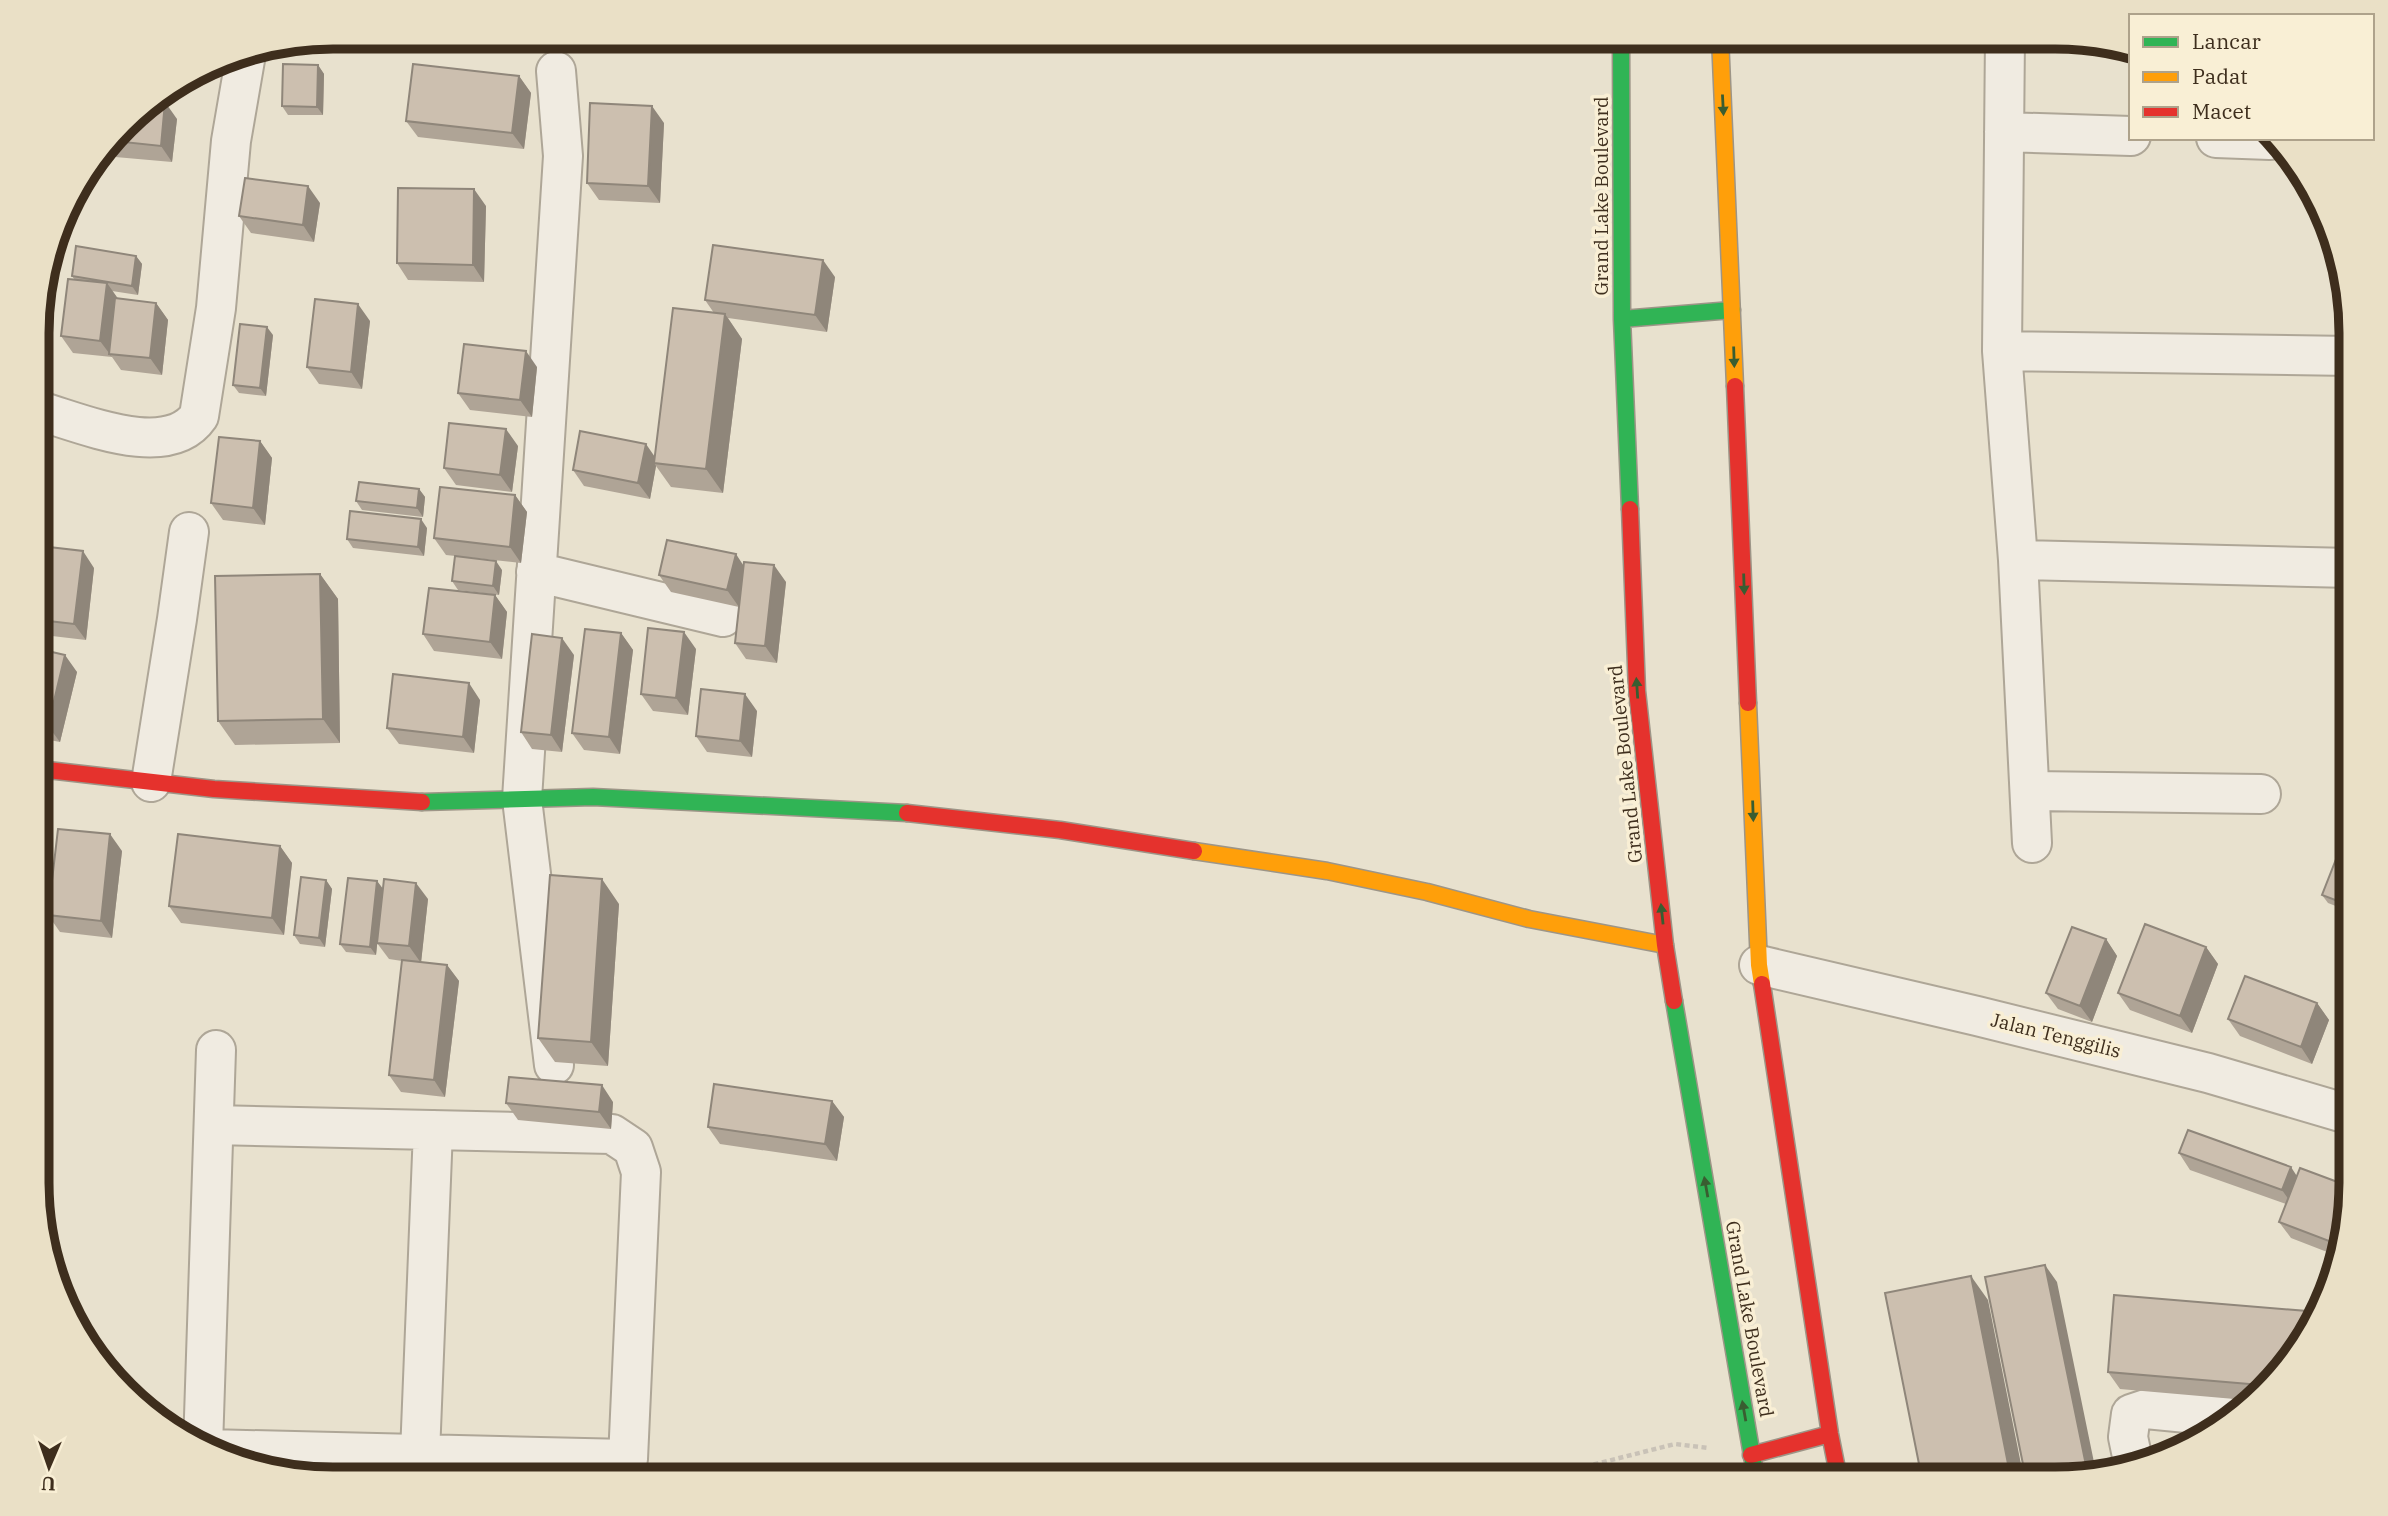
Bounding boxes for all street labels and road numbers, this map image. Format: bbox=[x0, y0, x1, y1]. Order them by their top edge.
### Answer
street label: Grand Lake Boulevard bbox=[1589, 97, 1613, 296]
street label: Grand Lake Boulevard bbox=[1603, 664, 1647, 864]
street label: Jalan Tenggilis bbox=[1989, 1007, 2123, 1063]
street label: Grand Lake Boulevard bbox=[1721, 1219, 1779, 1419]

